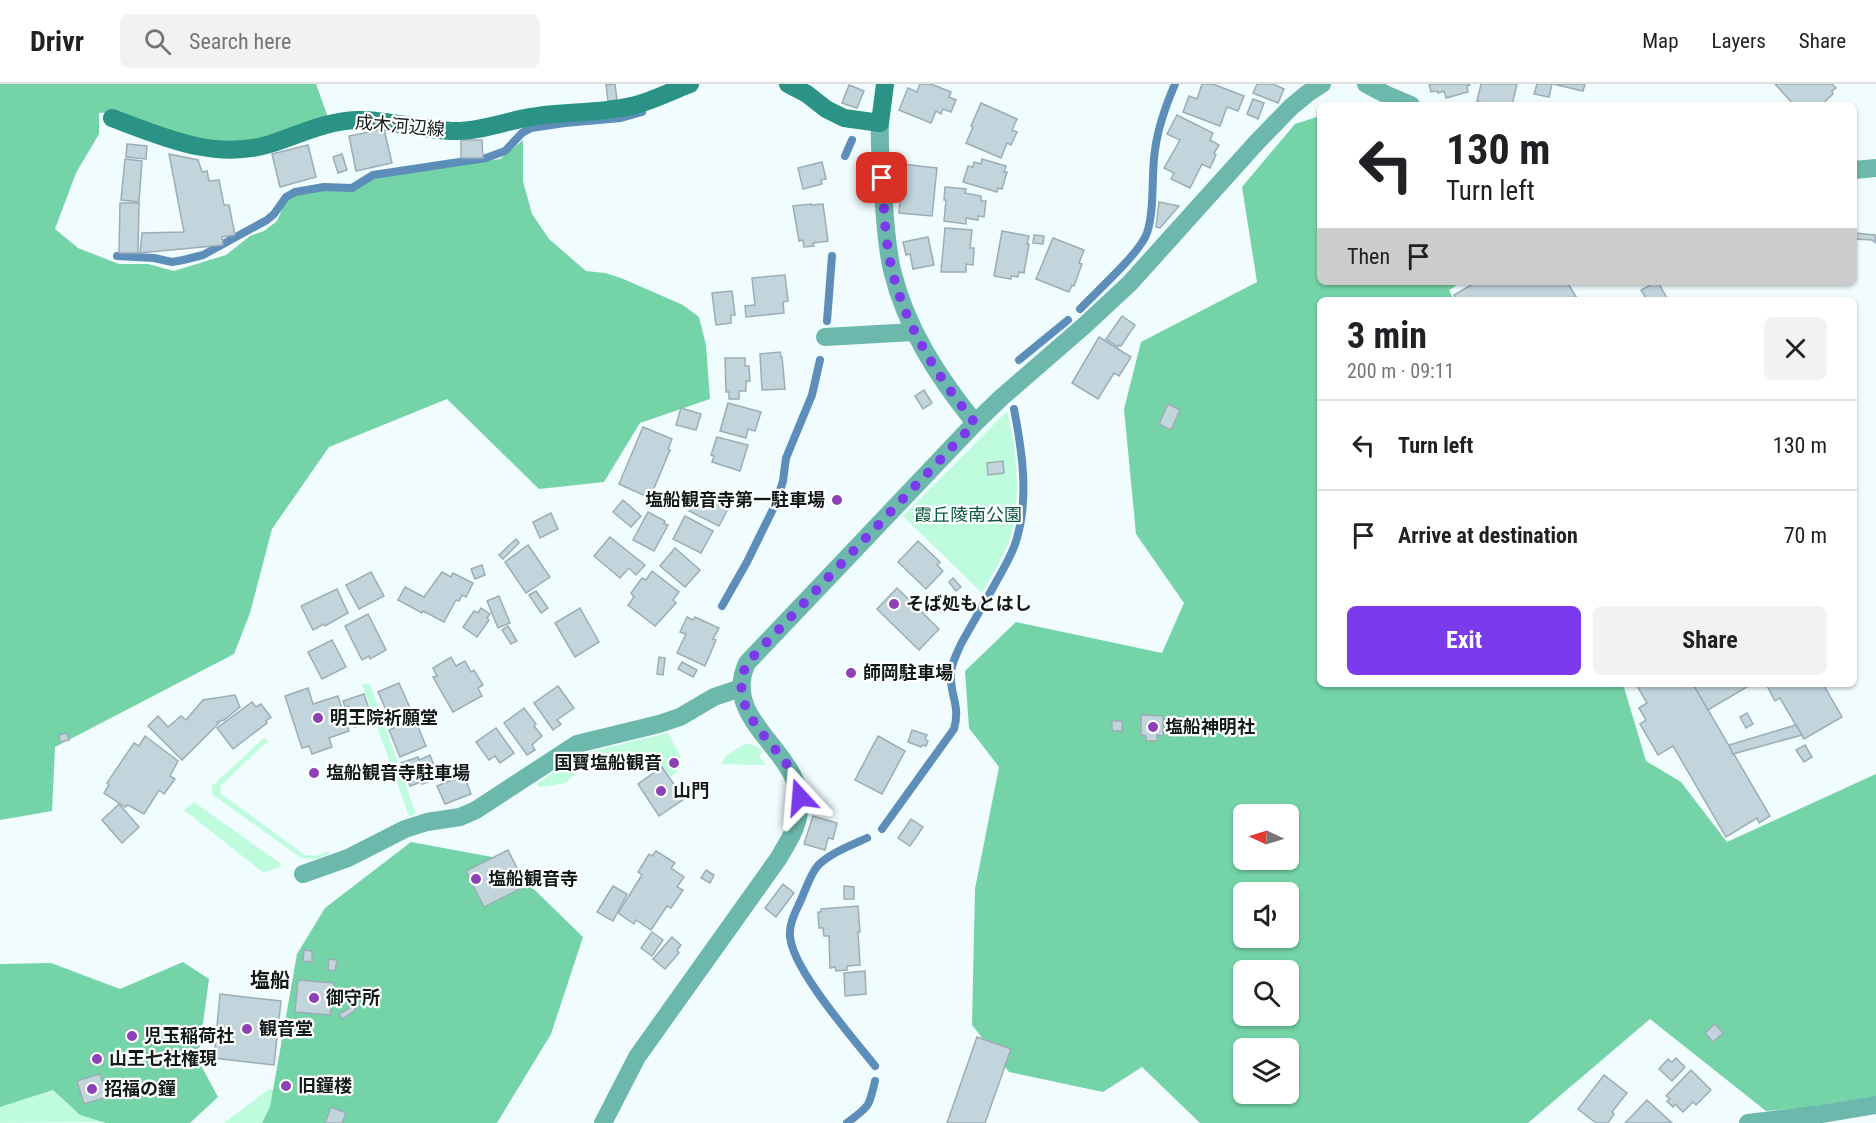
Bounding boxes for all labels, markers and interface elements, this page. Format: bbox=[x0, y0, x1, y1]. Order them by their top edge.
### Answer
search box bbox=[120, 14, 540, 68]
text: Drivr bbox=[30, 25, 84, 58]
icon: search bbox=[141, 25, 174, 58]
text: Search here bbox=[189, 29, 291, 54]
text: Map bbox=[1642, 29, 1679, 53]
text: Layers bbox=[1712, 29, 1766, 53]
text: Share bbox=[1799, 29, 1846, 53]
street label: 成木河辺線 bbox=[354, 111, 446, 140]
text: 130 m bbox=[1446, 125, 1551, 174]
icon: left bbox=[1347, 126, 1425, 204]
pin bbox=[856, 152, 907, 203]
icon: arrive bbox=[865, 161, 898, 194]
text: Turn left bbox=[1446, 175, 1535, 207]
icon: arrive bbox=[1402, 240, 1435, 273]
text: Then bbox=[1347, 244, 1390, 269]
text: 3 min bbox=[1347, 315, 1427, 357]
button: close bbox=[1764, 317, 1827, 380]
text: 200 m · 09:11 bbox=[1347, 359, 1454, 383]
icon: left bbox=[1347, 429, 1380, 462]
text: Turn left bbox=[1398, 433, 1473, 458]
text: 130 m bbox=[1773, 433, 1827, 458]
place label: 塩船観音寺第一駐車場 bbox=[645, 489, 825, 510]
marker: 塩船観音寺第一駐車場 bbox=[830, 493, 844, 507]
park label: 霞丘陵南公園 bbox=[914, 504, 1022, 525]
icon: arrive bbox=[1347, 519, 1380, 552]
text: Arrive at destination bbox=[1398, 523, 1578, 548]
text: 70 m bbox=[1784, 523, 1827, 548]
place label: そば処もとはし bbox=[906, 593, 1032, 614]
marker: そば処もとはし bbox=[887, 597, 901, 611]
button: Exit bbox=[1347, 606, 1581, 675]
button: Share bbox=[1593, 606, 1827, 675]
place label: 師岡駐車場 bbox=[863, 662, 953, 683]
marker: 師岡駐車場 bbox=[844, 666, 858, 680]
place label: 明王院祈願堂 bbox=[330, 707, 438, 728]
marker: 明王院祈願堂 bbox=[311, 711, 325, 725]
place label: 塩船神明社 bbox=[1165, 716, 1255, 737]
marker: 塩船神明社 bbox=[1146, 720, 1160, 734]
place label: 国寶塩船観音 bbox=[554, 752, 662, 773]
marker: 国寶塩船観音 bbox=[667, 756, 681, 770]
place label: 塩船観音寺駐車場 bbox=[326, 762, 470, 783]
position arrow bbox=[768, 765, 832, 829]
marker: 塩船観音寺駐車場 bbox=[307, 766, 321, 780]
place label: 山門 bbox=[673, 780, 709, 801]
marker: 山門 bbox=[654, 784, 668, 798]
north arrow bbox=[1233, 804, 1299, 870]
map controls bbox=[1233, 804, 1299, 1104]
place label: 塩船観音寺 bbox=[488, 868, 578, 889]
marker: 塩船観音寺 bbox=[469, 872, 483, 886]
button: sound bbox=[1233, 882, 1299, 948]
button: search bbox=[1233, 960, 1299, 1026]
district label: 塩船 bbox=[250, 968, 290, 992]
place label: 御守所 bbox=[325, 987, 380, 1008]
marker: 御守所 bbox=[307, 991, 321, 1005]
place label: 観音堂 bbox=[259, 1018, 313, 1039]
marker: 観音堂 bbox=[240, 1022, 254, 1036]
place label: 児玉稲荷社 bbox=[144, 1025, 234, 1046]
marker: 児玉稲荷社 bbox=[125, 1029, 139, 1043]
button: layers bbox=[1233, 1038, 1299, 1104]
place label: 山王七社権現 bbox=[109, 1048, 217, 1069]
marker: 山王七社権現 bbox=[90, 1052, 104, 1066]
place label: 旧鐘楼 bbox=[298, 1075, 352, 1096]
place label: 招福の鐘 bbox=[104, 1078, 176, 1099]
marker: 旧鐘楼 bbox=[279, 1079, 293, 1093]
marker: 招福の鐘 bbox=[85, 1082, 99, 1096]

